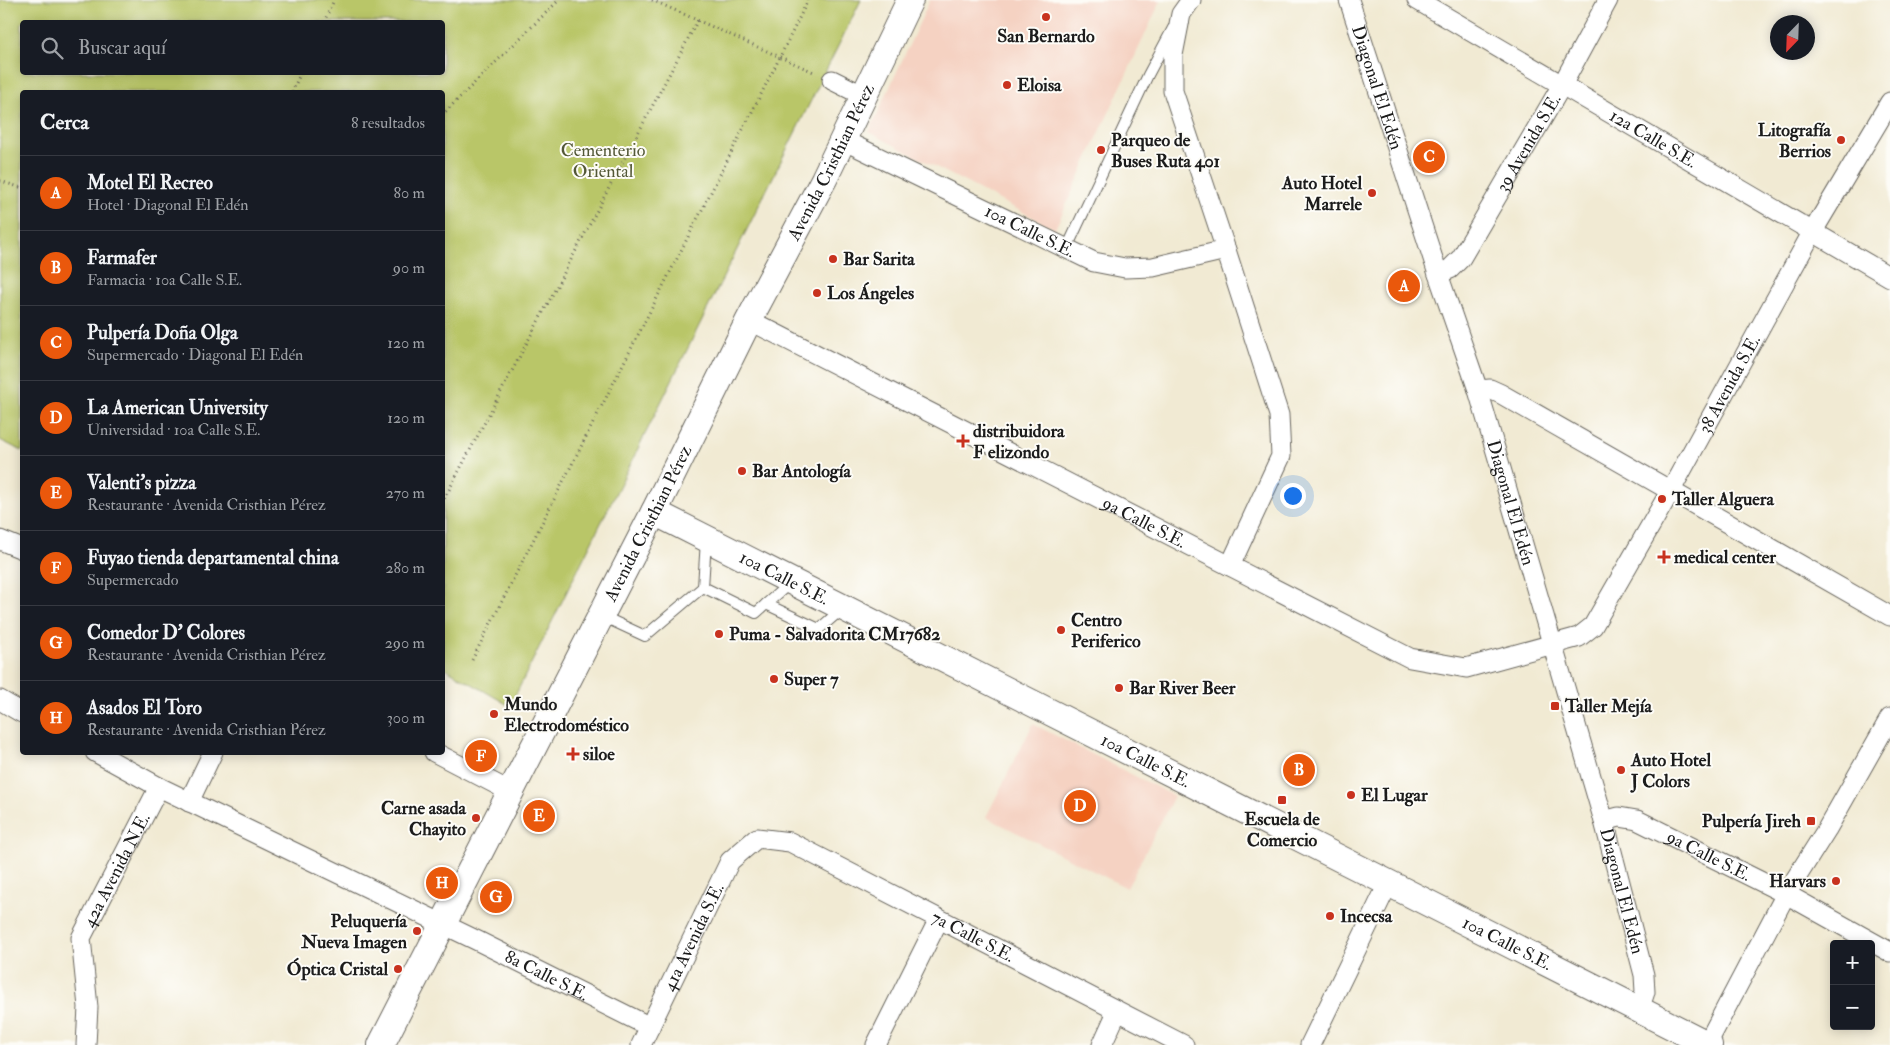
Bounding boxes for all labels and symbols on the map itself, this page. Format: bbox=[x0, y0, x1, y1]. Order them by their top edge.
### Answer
marker: San Bernardo bbox=[1040, 11, 1052, 23]
north arrow bbox=[1770, 15, 1815, 60]
street label: Diagonal El Edén bbox=[1346, 22, 1408, 153]
place label: San Bernardo bbox=[997, 25, 1095, 48]
place label: Eloisa bbox=[1017, 74, 1062, 97]
marker: Eloisa bbox=[1001, 79, 1013, 91]
street label: Avenida Cristhian Pérez bbox=[782, 80, 880, 245]
street label: 39 Avenida S.E. bbox=[1491, 89, 1566, 196]
street label: 12a Calle S.E. bbox=[1605, 104, 1701, 173]
place label: Litografía Berrios bbox=[1758, 119, 1832, 163]
place label: Parqueo de Buses Ruta 401 bbox=[1111, 129, 1220, 173]
marker: Litografía Berrios bbox=[1835, 134, 1847, 146]
pin: C bbox=[1413, 138, 1445, 176]
park label: Cementerio Oriental bbox=[561, 139, 646, 183]
marker: Parqueo de Buses Ruta 401 bbox=[1095, 144, 1107, 156]
place label: Auto Hotel Marrele bbox=[1281, 172, 1362, 216]
marker: Auto Hotel Marrele bbox=[1366, 187, 1378, 199]
street label: 10a Calle S.E. bbox=[981, 199, 1079, 263]
place label: Bar Sarita bbox=[843, 248, 915, 271]
marker: Bar Sarita bbox=[827, 253, 839, 265]
pin: A bbox=[1388, 267, 1420, 305]
place label: Los Ángeles bbox=[827, 281, 914, 305]
marker: Los Ángeles bbox=[811, 287, 823, 299]
street label: 38 Avenida S.E. bbox=[1693, 331, 1765, 437]
place label: distribuidora F elizondo bbox=[973, 420, 1065, 464]
marker: distribuidora F elizondo bbox=[957, 435, 969, 447]
street label: Diagonal El Edén bbox=[1482, 437, 1540, 568]
street label: Avenida Cristhian Pérez bbox=[598, 441, 697, 606]
place label: Bar Antología bbox=[752, 460, 851, 483]
marker: Bar Antología bbox=[736, 465, 748, 477]
your location bbox=[1280, 483, 1306, 509]
place label: Taller Alguera bbox=[1671, 488, 1775, 511]
street label: 9a Calle S.E. bbox=[1097, 490, 1190, 553]
marker: Taller Alguera bbox=[1656, 493, 1668, 505]
street label: 10a Calle S.E. bbox=[736, 546, 833, 610]
place label: medical center bbox=[1674, 546, 1776, 569]
marker: medical center bbox=[1658, 551, 1670, 563]
place label: Centro Periferico bbox=[1071, 609, 1141, 653]
place label: Puma - Salvadorita CM17682 bbox=[729, 623, 940, 646]
marker: Centro Periferico bbox=[1055, 624, 1067, 636]
marker: Puma - Salvadorita CM17682 bbox=[713, 628, 725, 640]
place label: Super 7 bbox=[784, 668, 839, 691]
marker: Super 7 bbox=[768, 673, 780, 685]
place label: Bar River Beer bbox=[1129, 677, 1236, 700]
marker: Bar River Beer bbox=[1113, 682, 1125, 694]
place label: Mundo Electrodoméstico bbox=[503, 693, 629, 737]
place label: Taller Mejía bbox=[1564, 695, 1653, 718]
marker: Taller Mejía bbox=[1549, 700, 1561, 712]
marker: Mundo Electrodoméstico bbox=[488, 708, 500, 720]
street label: 10a Calle S.E. bbox=[1097, 728, 1195, 793]
pin: F bbox=[465, 737, 497, 775]
place label: siloe bbox=[583, 743, 615, 766]
marker: siloe bbox=[567, 748, 579, 760]
place label: Auto Hotel J Colors bbox=[1630, 749, 1711, 793]
pin: B bbox=[1283, 751, 1315, 789]
marker: Auto Hotel J Colors bbox=[1615, 764, 1627, 776]
place label: El Lugar bbox=[1361, 784, 1428, 807]
pin: D bbox=[1064, 787, 1096, 825]
marker: El Lugar bbox=[1345, 789, 1357, 801]
marker: Escuela de Comercio bbox=[1276, 794, 1288, 806]
place label: Carne asada Chayito bbox=[381, 797, 467, 841]
pin: E bbox=[523, 797, 555, 835]
place label: Escuela de Comercio bbox=[1244, 808, 1320, 852]
street label: 42a Avenida N.E. bbox=[77, 809, 155, 931]
place label: Pulpería Jireh bbox=[1702, 810, 1802, 833]
marker: Carne asada Chayito bbox=[470, 812, 482, 824]
marker: Pulpería Jireh bbox=[1805, 815, 1817, 827]
street label: 9a Calle S.E. bbox=[1661, 824, 1755, 886]
street label: Diagonal El Edén bbox=[1595, 825, 1650, 956]
pin: H bbox=[426, 864, 458, 902]
place label: Harvars bbox=[1769, 870, 1826, 893]
marker: Harvars bbox=[1830, 875, 1842, 887]
pin: G bbox=[480, 878, 512, 916]
street label: 41a Avenida S.E. bbox=[657, 879, 729, 995]
street label: 7a Calle S.E. bbox=[928, 905, 1018, 967]
place label: Incecsa bbox=[1340, 905, 1393, 928]
place label: Peluquería Nueva Imagen bbox=[300, 910, 408, 954]
marker: Incecsa bbox=[1324, 910, 1336, 922]
street label: 10a Calle S.E. bbox=[1459, 911, 1556, 975]
marker: Peluquería Nueva Imagen bbox=[411, 925, 423, 937]
street label: 8a Calle S.E. bbox=[501, 945, 592, 1006]
place label: Óptica Cristal bbox=[287, 957, 388, 981]
marker: Óptica Cristal bbox=[392, 963, 404, 975]

